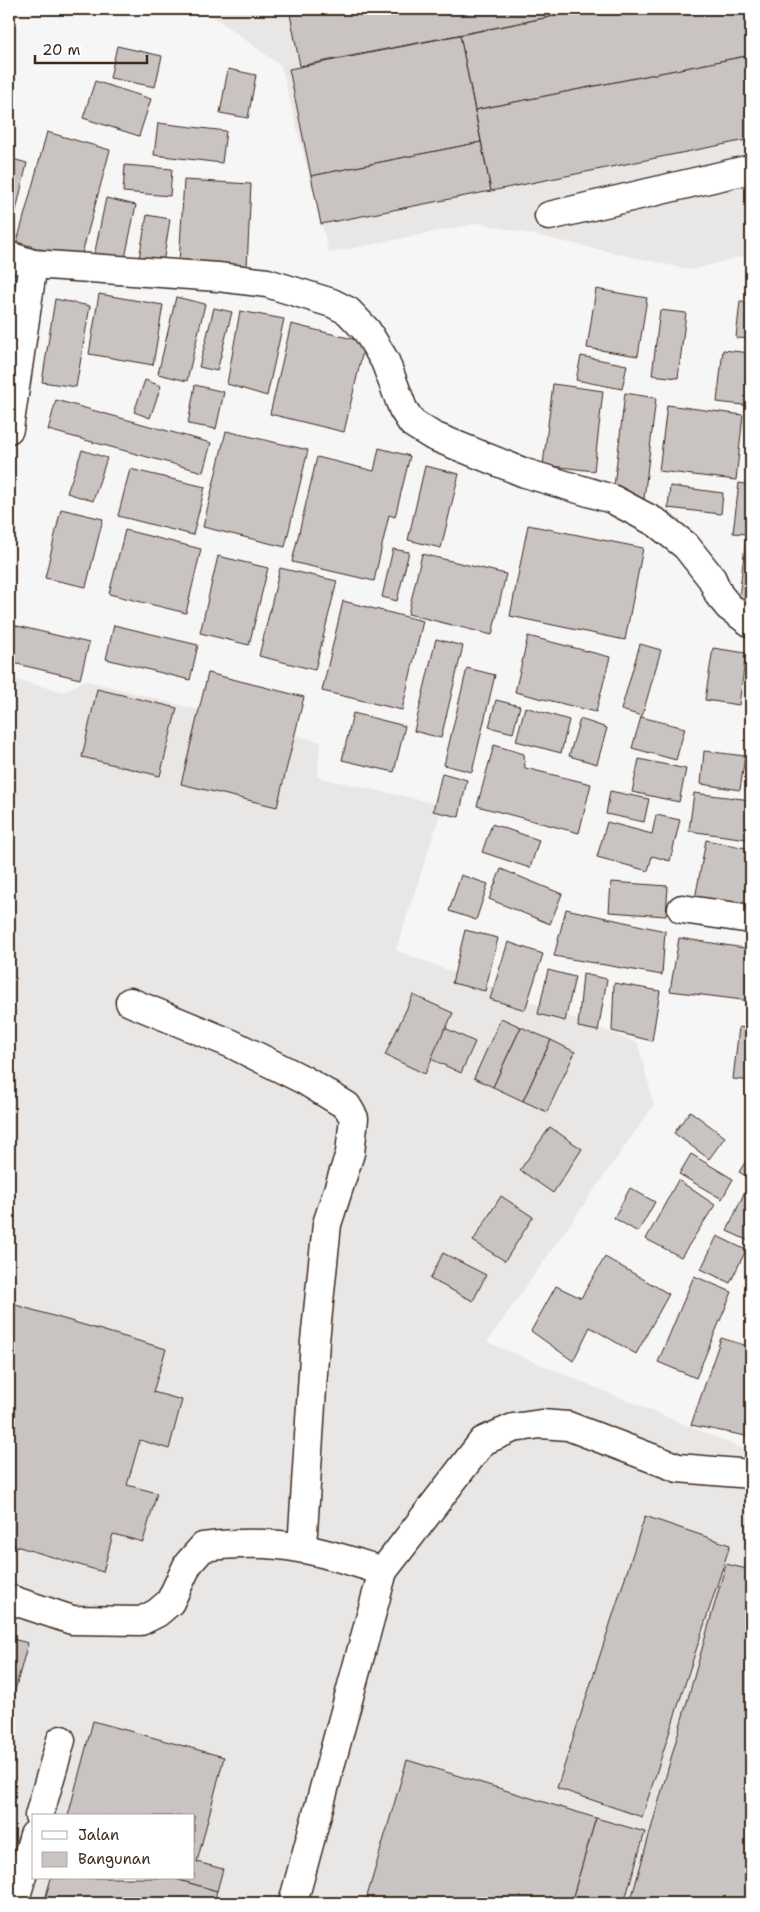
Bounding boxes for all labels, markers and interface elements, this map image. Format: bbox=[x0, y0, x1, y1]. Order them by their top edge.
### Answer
scale bar bbox=[35, 32, 148, 64]
text: 20 m bbox=[42, 40, 81, 60]
legend bbox=[32, 1814, 195, 1880]
text: Jalan bbox=[78, 1825, 119, 1845]
text: Bangunan bbox=[78, 1849, 150, 1869]

